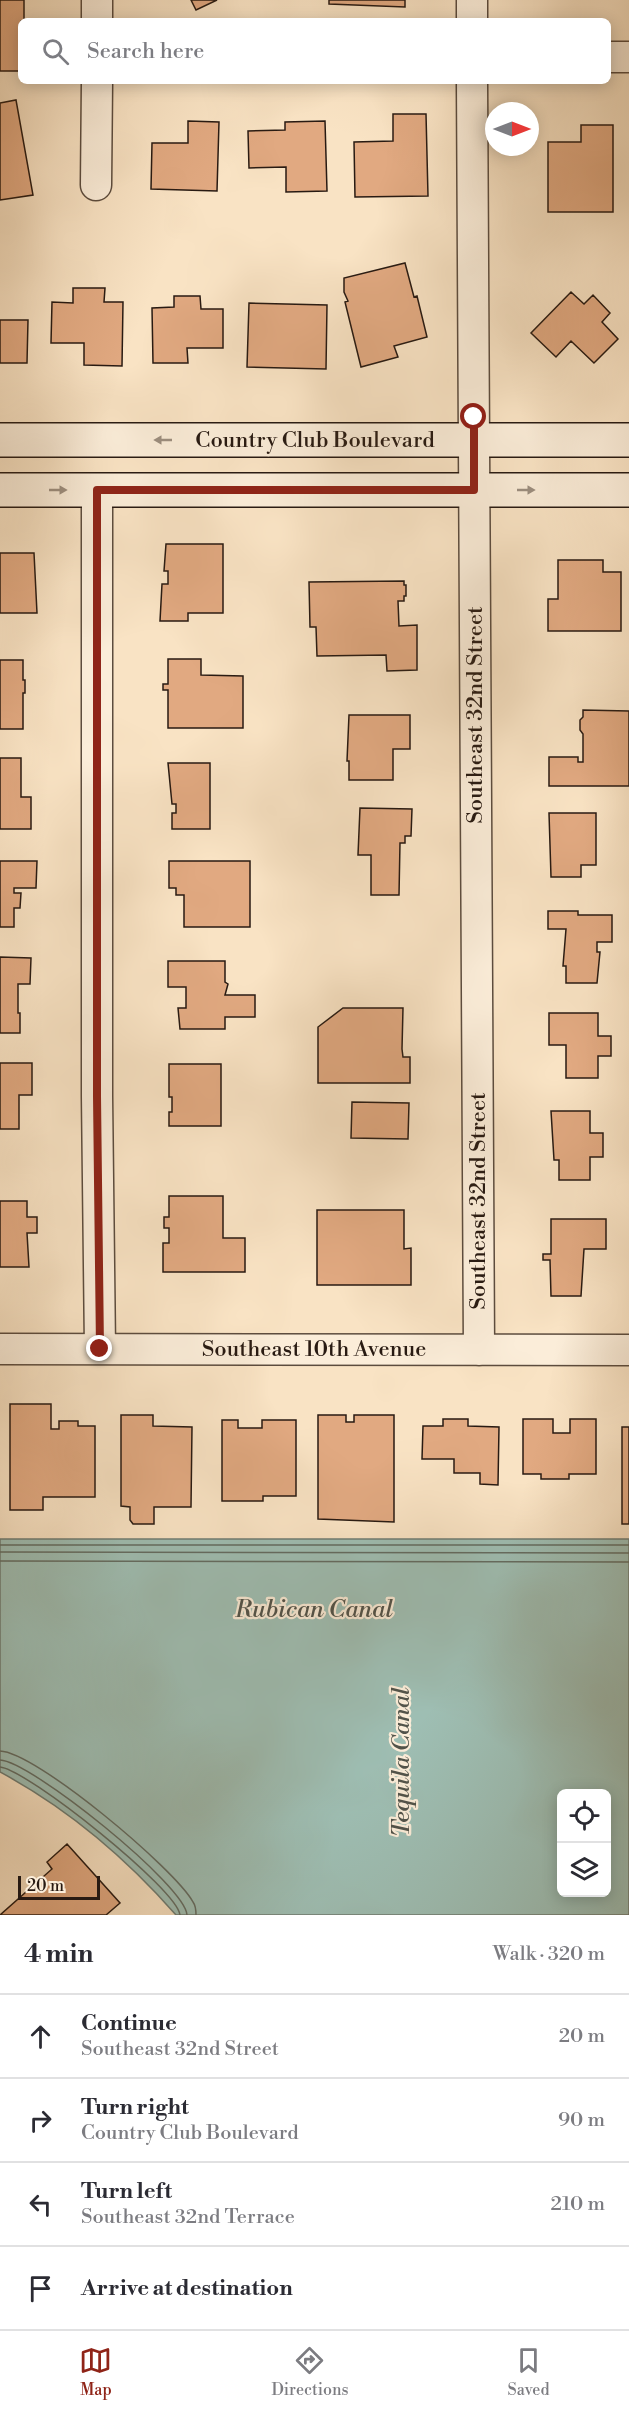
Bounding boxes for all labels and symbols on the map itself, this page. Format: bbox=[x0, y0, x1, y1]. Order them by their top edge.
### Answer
north arrow bbox=[485, 102, 539, 156]
route start bbox=[460, 403, 486, 429]
street label: Country Club Boulevard bbox=[195, 427, 435, 454]
one-way arrow bbox=[154, 435, 173, 445]
one-way arrow bbox=[49, 485, 68, 495]
one-way arrow bbox=[517, 485, 536, 495]
street label: Southeast 32nd Street bbox=[462, 606, 489, 824]
street label: Southeast 32nd Street bbox=[465, 1092, 492, 1310]
route end bbox=[86, 1335, 112, 1361]
street label: Southeast 10th Avenue bbox=[202, 1336, 426, 1363]
water label: Rubican Canal bbox=[234, 1595, 393, 1625]
water label: Tequila Canal bbox=[387, 1687, 417, 1837]
scale bar bbox=[18, 1873, 100, 1900]

